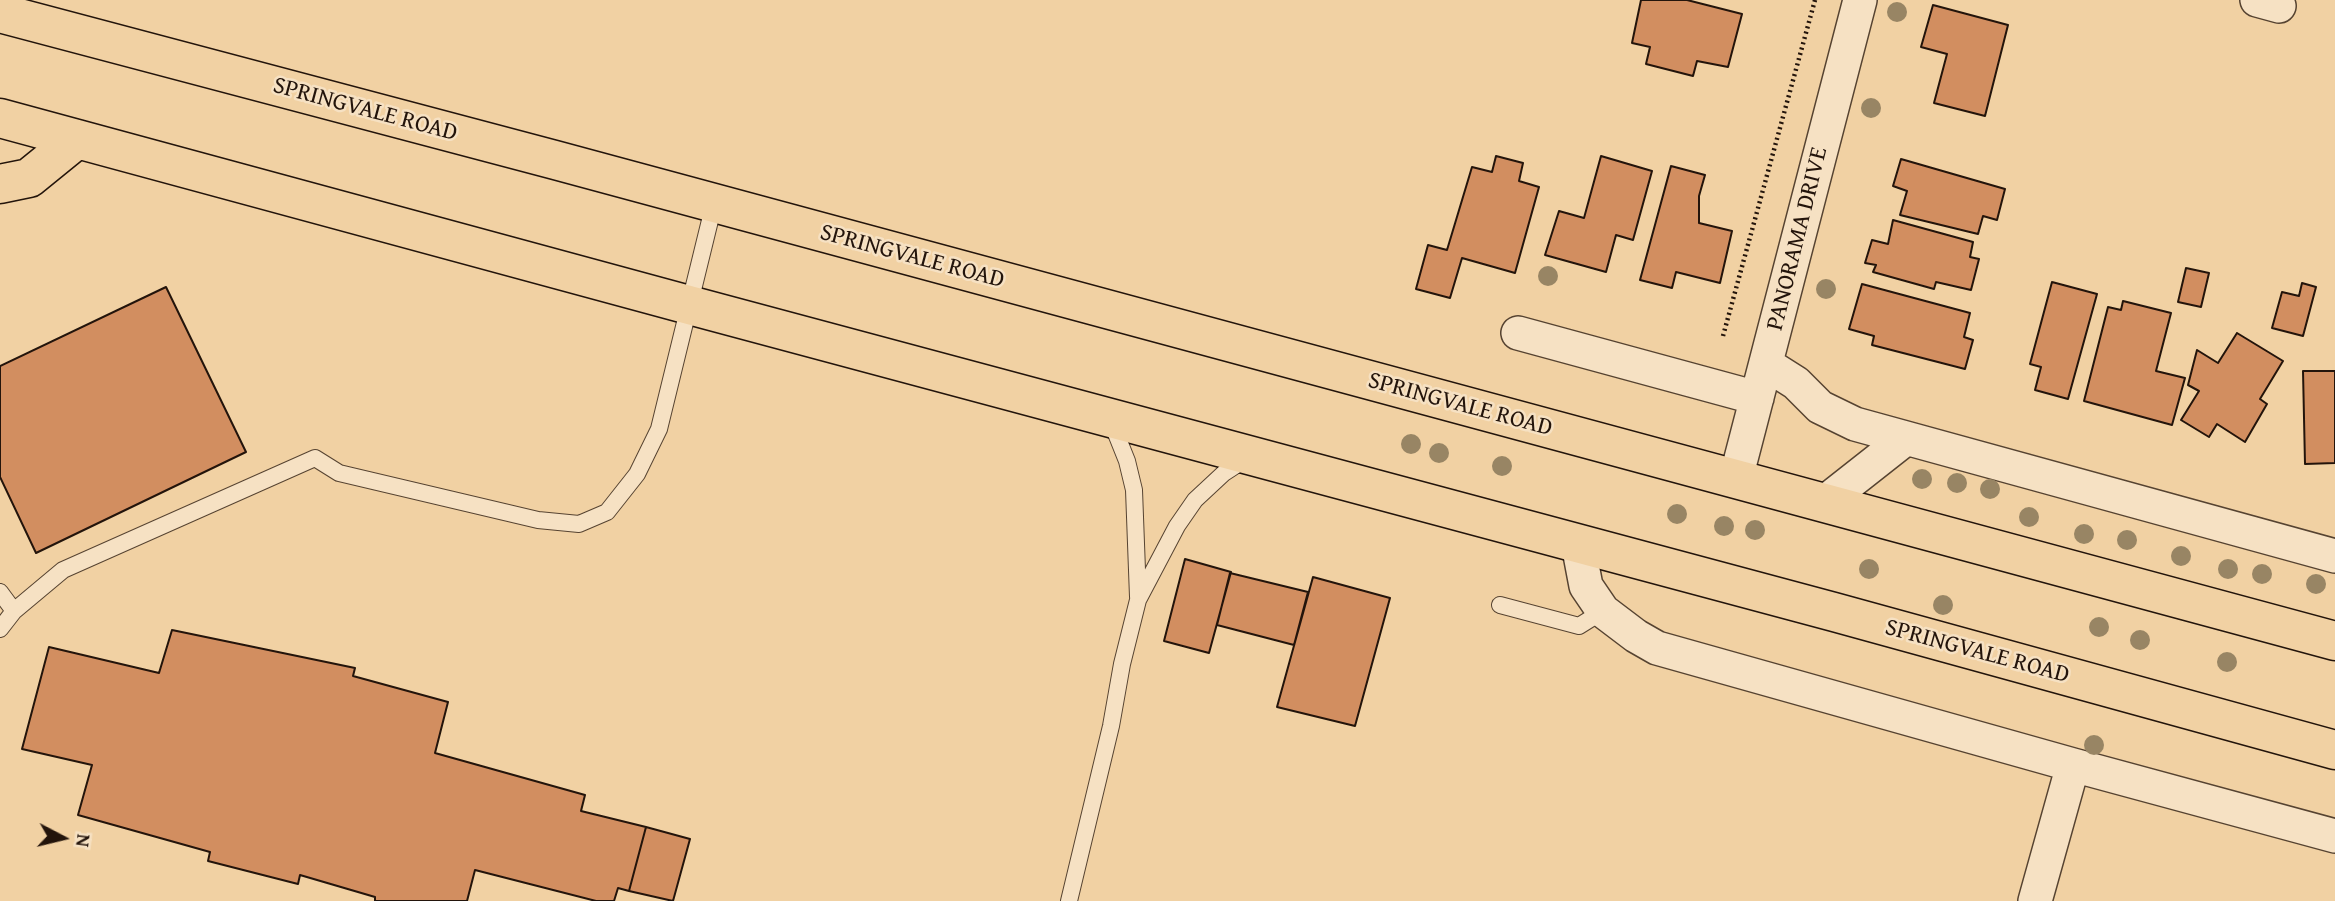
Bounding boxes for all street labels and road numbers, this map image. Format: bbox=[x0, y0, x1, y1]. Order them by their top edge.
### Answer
street label: SPRINGVALE ROAD bbox=[270, 72, 460, 148]
street label: PANORAMA DRIVE bbox=[1761, 144, 1835, 334]
street label: SPRINGVALE ROAD bbox=[817, 219, 1007, 295]
street label: SPRINGVALE ROAD bbox=[1365, 367, 1555, 443]
street label: SPRINGVALE ROAD bbox=[1882, 614, 2072, 690]

